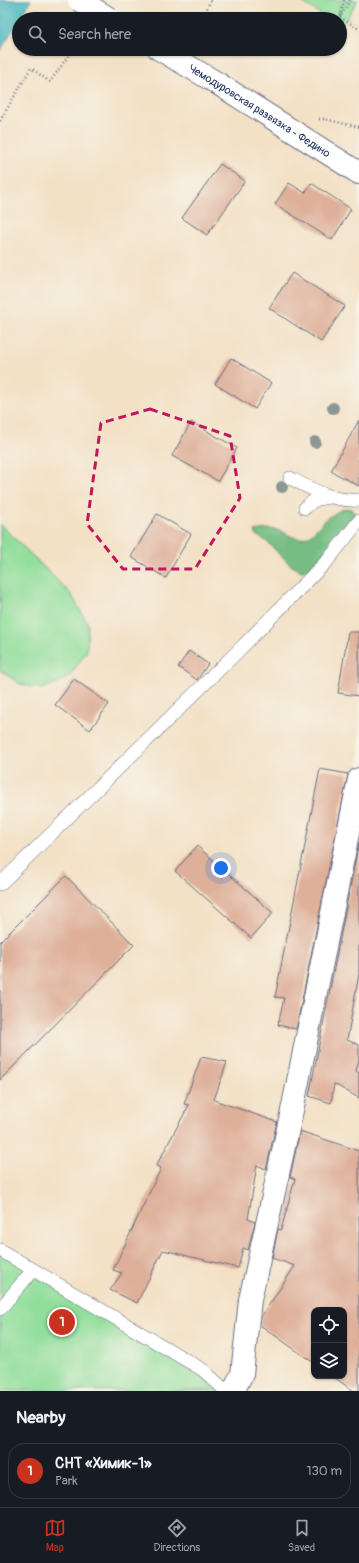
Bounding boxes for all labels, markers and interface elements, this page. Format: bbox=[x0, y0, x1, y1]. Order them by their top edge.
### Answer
search box bbox=[12, 12, 347, 56]
icon: search bbox=[26, 23, 48, 45]
text: Search here bbox=[58, 25, 131, 44]
street label: Чемодуровская развязка - Федино bbox=[187, 61, 333, 160]
your location bbox=[211, 858, 231, 878]
pin: 1 bbox=[49, 1307, 75, 1337]
map controls bbox=[311, 1307, 347, 1379]
button: locate bbox=[311, 1307, 347, 1343]
button: layers bbox=[311, 1343, 347, 1379]
text: Nearby bbox=[16, 1407, 65, 1428]
text: СНТ «Химик-1» bbox=[55, 1454, 152, 1473]
text: 1 bbox=[27, 1463, 33, 1479]
text: 130 m bbox=[306, 1463, 342, 1479]
text: Park bbox=[55, 1473, 78, 1489]
tab: Map bbox=[44, 1517, 66, 1554]
tab: Directions bbox=[154, 1517, 200, 1554]
tab: Saved bbox=[288, 1517, 315, 1554]

